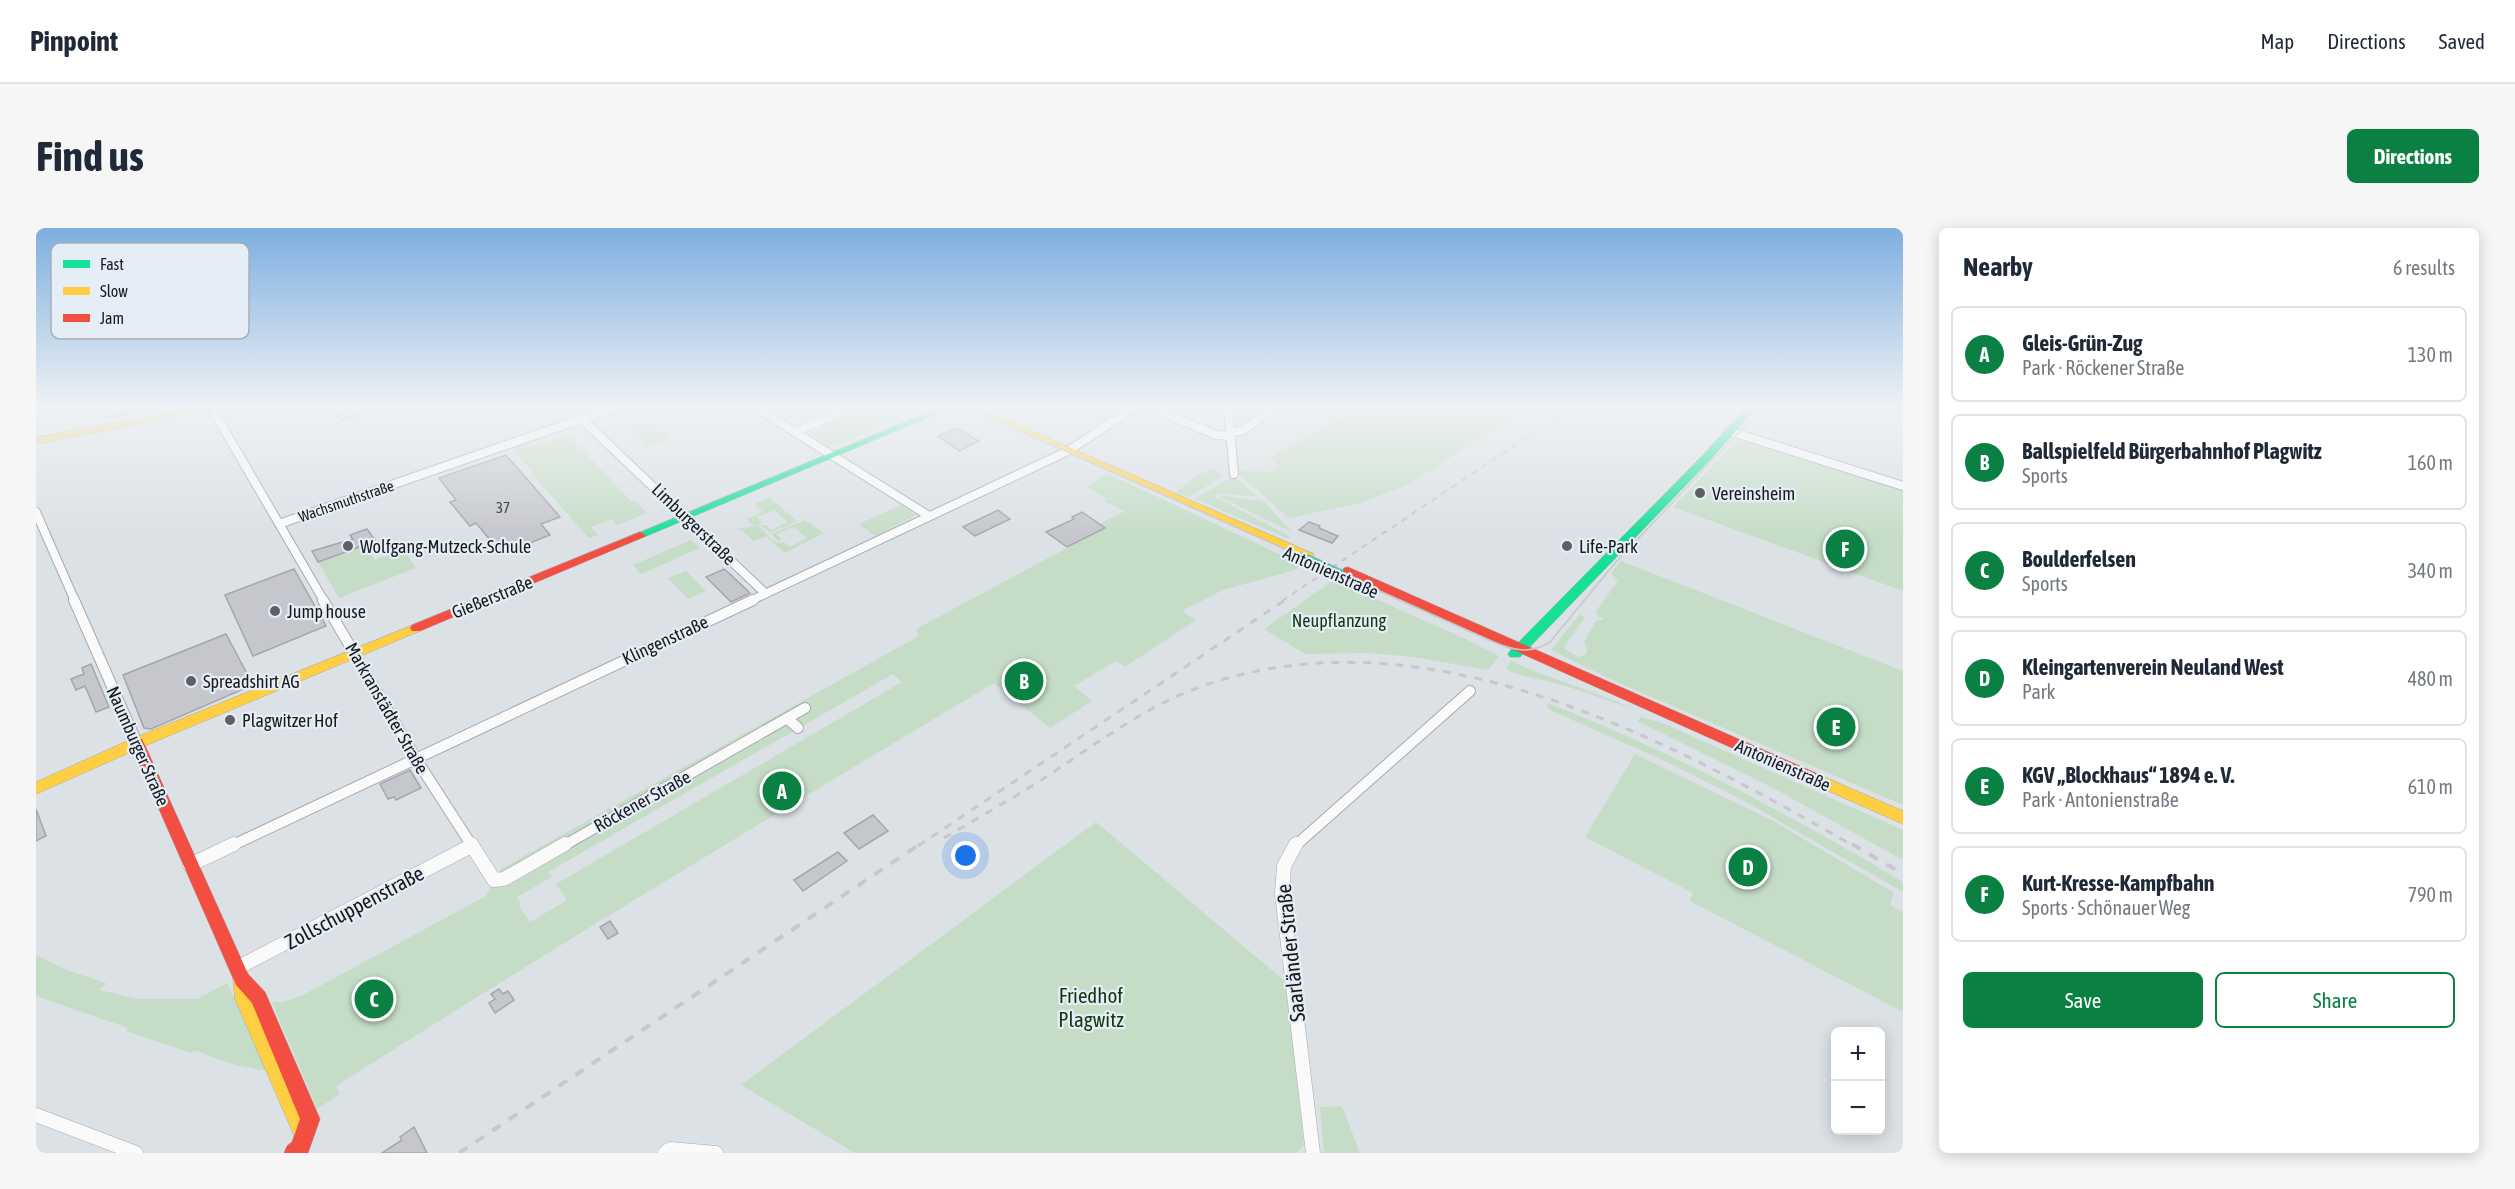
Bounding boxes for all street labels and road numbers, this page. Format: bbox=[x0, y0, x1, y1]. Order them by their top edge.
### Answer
street label: Wachsmuthstraße bbox=[296, 477, 396, 525]
street label: Limburgerstraße bbox=[648, 479, 740, 569]
street label: Antonienstraße bbox=[1280, 542, 1382, 602]
street label: Gießerstraße bbox=[449, 571, 535, 623]
street label: Klingenstraße bbox=[619, 611, 711, 669]
street label: Markranstädter Straße bbox=[341, 639, 433, 777]
street label: Naumburger Straße bbox=[102, 683, 174, 809]
street label: Antonienstraße bbox=[1732, 735, 1834, 795]
street label: Röckener Straße bbox=[590, 766, 694, 836]
street label: Zollschuppenstraße bbox=[280, 860, 428, 954]
street label: Saarländer Straße bbox=[1271, 883, 1309, 1023]

